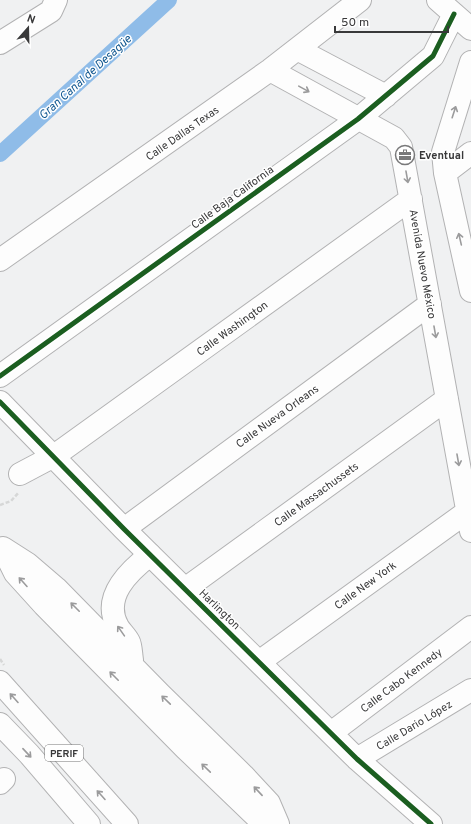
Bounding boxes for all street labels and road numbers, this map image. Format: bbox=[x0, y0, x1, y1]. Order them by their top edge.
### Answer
street label: Calle Dallas Texas bbox=[143, 103, 222, 164]
street label: Calle Baja California bbox=[188, 163, 277, 233]
street label: Avenida Nuevo México bbox=[405, 208, 439, 320]
street label: Calle Washington bbox=[194, 298, 271, 359]
street label: Calle Nueva Orleans bbox=[233, 382, 322, 452]
street label: Calle Massachussets bbox=[272, 460, 361, 530]
street label: Calle New York bbox=[332, 559, 399, 613]
street label: Harlington bbox=[196, 587, 243, 633]
street label: Calle Cabo Kennedy bbox=[358, 645, 445, 716]
street label: Calle Dario López bbox=[374, 698, 455, 754]
road number: PERIF bbox=[45, 745, 83, 761]

